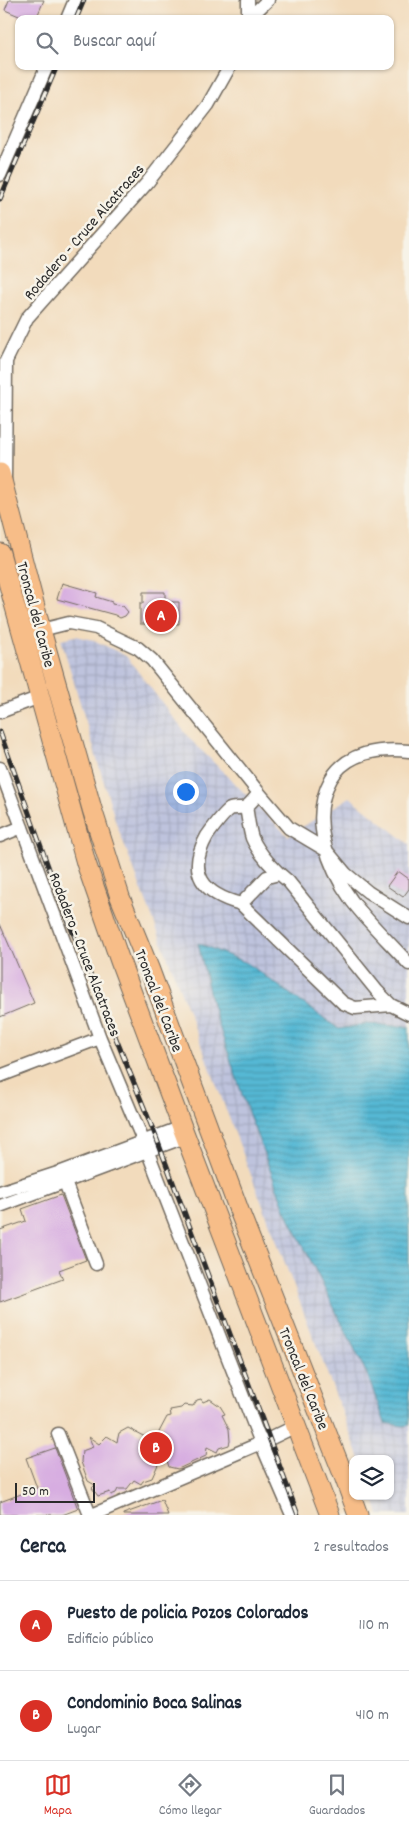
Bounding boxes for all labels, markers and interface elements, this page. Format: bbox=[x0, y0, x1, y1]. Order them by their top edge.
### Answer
search box bbox=[15, 15, 394, 70]
icon: search bbox=[33, 29, 61, 57]
text: Buscar aquí bbox=[73, 29, 155, 56]
street label: Rodadero - Cruce Alcatraces bbox=[19, 159, 151, 306]
street label: Troncal del Caribe bbox=[9, 559, 60, 670]
pin: A bbox=[145, 597, 177, 635]
your location bbox=[173, 779, 199, 805]
street label: Rodadero - Cruce Alcatraces bbox=[42, 869, 126, 1041]
street label: Troncal del Caribe bbox=[127, 946, 188, 1056]
street label: Troncal del Caribe bbox=[272, 1324, 334, 1434]
pin: B bbox=[140, 1429, 172, 1467]
map controls bbox=[349, 1455, 394, 1500]
button: layers bbox=[349, 1455, 394, 1500]
scale bar bbox=[15, 1480, 95, 1503]
text: 50 m bbox=[22, 1482, 49, 1502]
text: Cerca bbox=[20, 1533, 66, 1563]
text: 2 resultados bbox=[313, 1536, 389, 1559]
text: Puesto de policia Pozos Colorados bbox=[67, 1601, 308, 1628]
text: A bbox=[32, 1614, 40, 1637]
text: 110 m bbox=[359, 1614, 389, 1637]
text: Edificio público bbox=[67, 1628, 154, 1651]
text: Condominio Boca Salinas bbox=[67, 1691, 242, 1718]
text: B bbox=[32, 1704, 40, 1727]
text: 410 m bbox=[355, 1704, 389, 1727]
text: Lugar bbox=[67, 1718, 101, 1741]
tab: Mapa bbox=[44, 1771, 72, 1821]
tab: Cómo llegar bbox=[159, 1771, 222, 1821]
tab: Guardados bbox=[309, 1771, 365, 1821]

